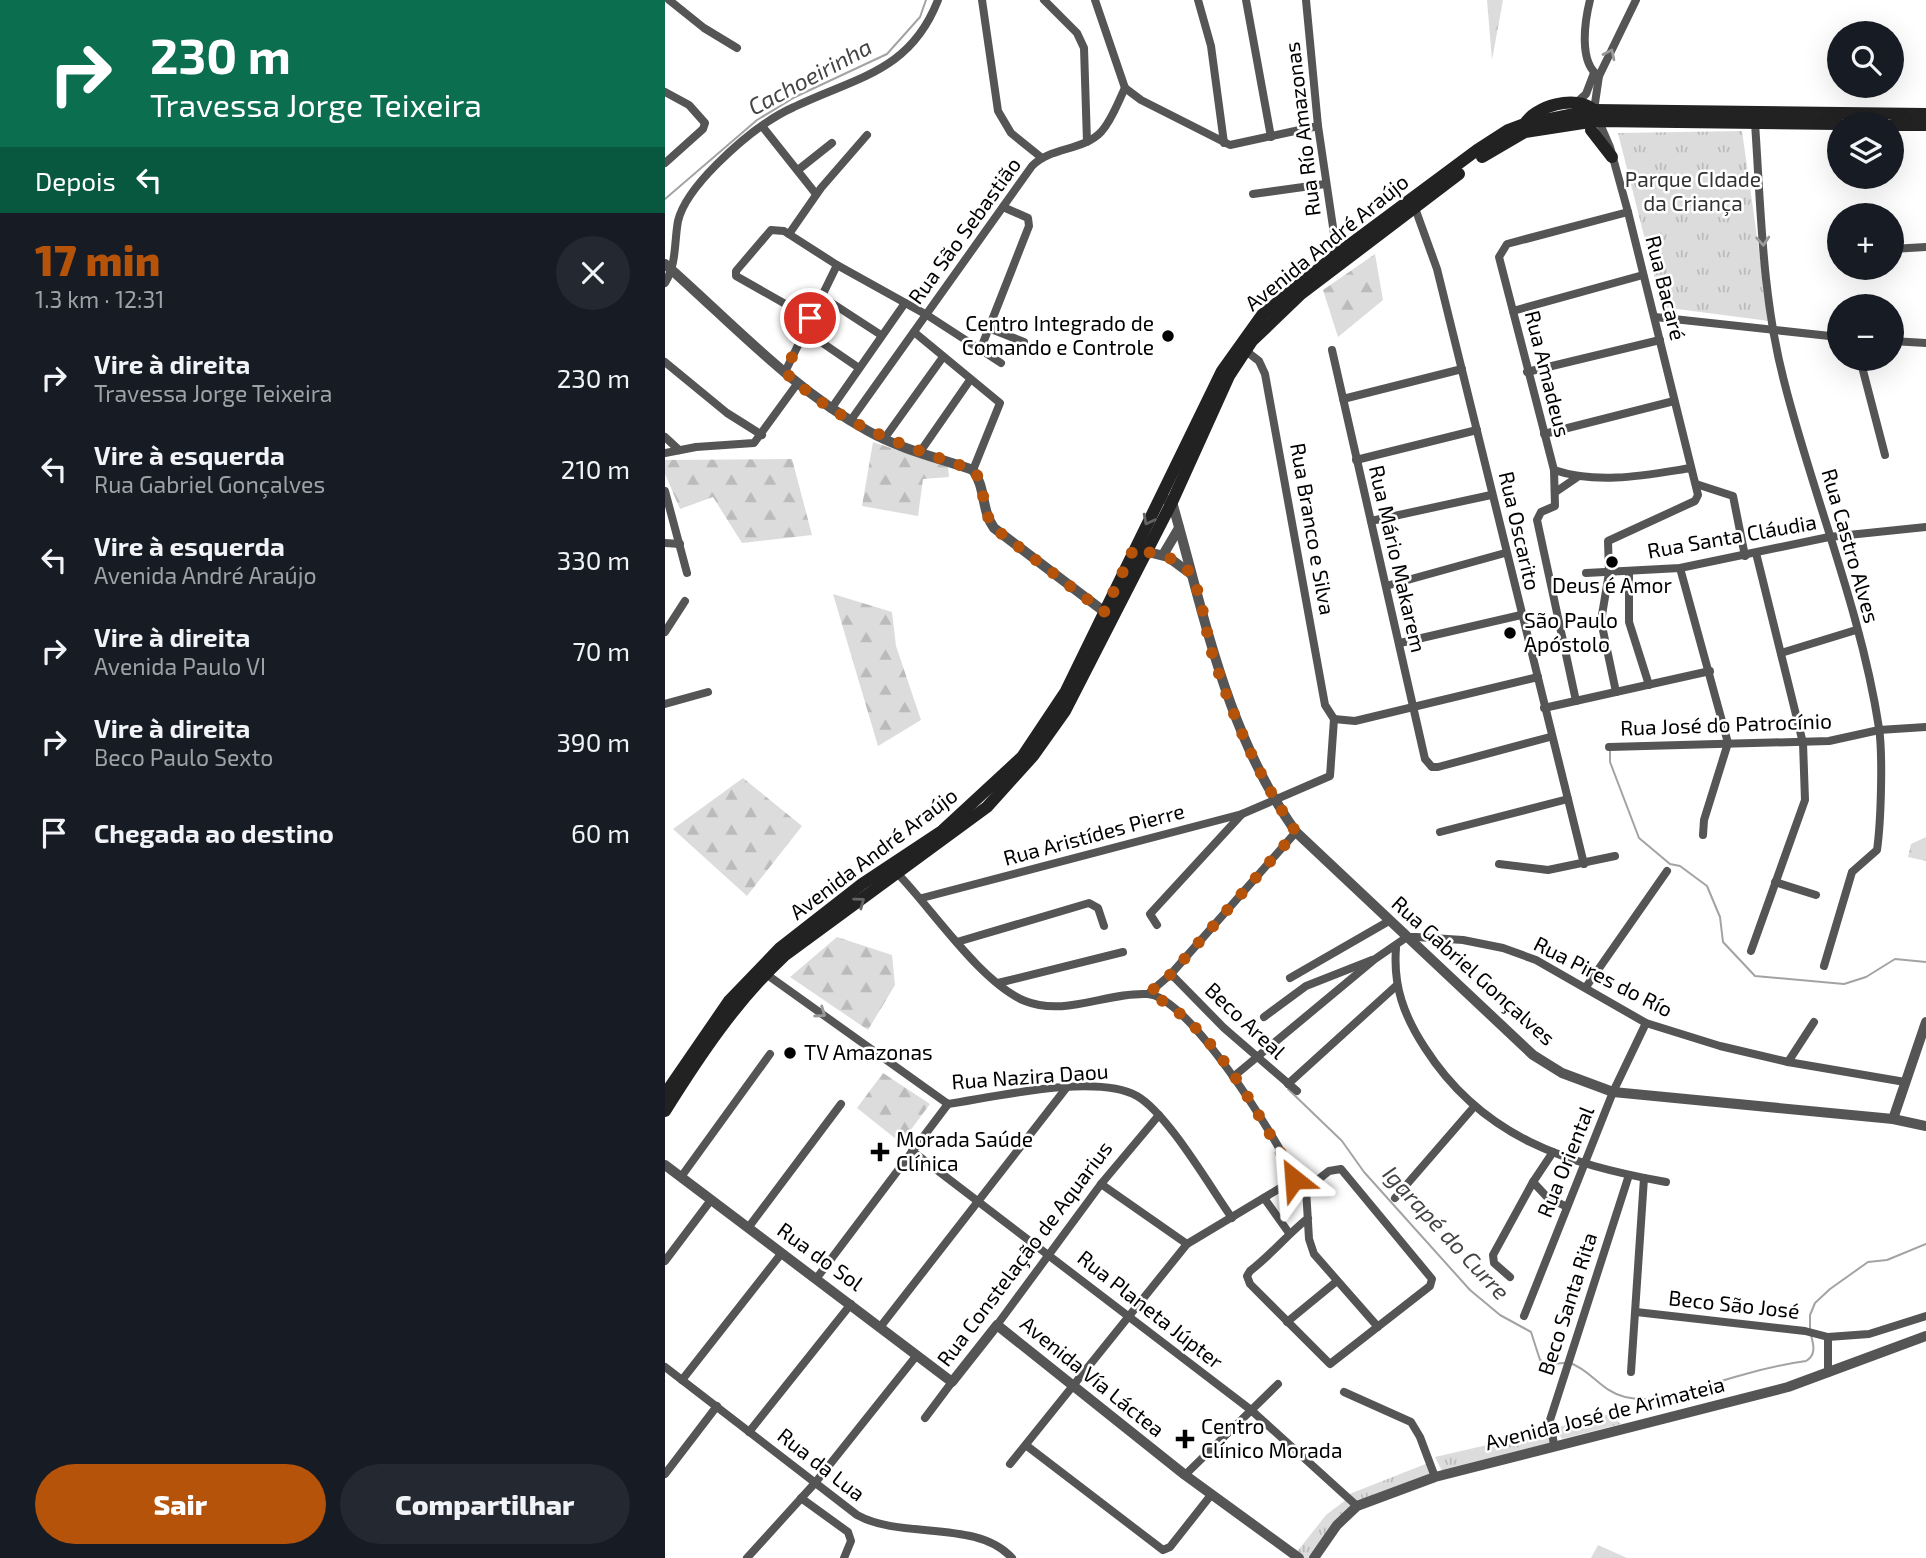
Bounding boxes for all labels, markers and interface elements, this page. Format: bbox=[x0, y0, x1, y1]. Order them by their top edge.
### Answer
map controls bbox=[1827, 21, 1904, 371]
button: search bbox=[1827, 21, 1904, 98]
text: 230 m bbox=[150, 25, 291, 84]
icon: right bbox=[35, 28, 126, 119]
water label: Cachoeirinha bbox=[743, 32, 876, 120]
street label: Rua Río Amazonas bbox=[1278, 41, 1325, 218]
one-way arrow bbox=[1602, 49, 1616, 61]
text: Travessa Jorge Teixeira bbox=[150, 85, 482, 123]
button: layers bbox=[1827, 112, 1904, 189]
street label: Rua São Sebastião bbox=[902, 152, 1025, 308]
icon: left bbox=[130, 161, 168, 199]
text: Depois bbox=[35, 165, 116, 196]
park label: Parque CIdade da Criança bbox=[1625, 166, 1761, 217]
street label: Avenida André Araújo bbox=[1239, 168, 1413, 316]
button: + bbox=[1827, 203, 1904, 280]
street label: Rua Bacaré bbox=[1641, 233, 1692, 343]
text: 17 min bbox=[35, 234, 160, 284]
one-way arrow bbox=[1755, 235, 1770, 246]
button: close bbox=[556, 236, 630, 310]
text: 1.3 km · 12:31 bbox=[35, 285, 164, 313]
pin bbox=[780, 288, 840, 348]
button: − bbox=[1827, 294, 1904, 371]
icon: arrive bbox=[791, 299, 829, 337]
street label: Rua Amadeus bbox=[1521, 308, 1576, 440]
place label: Centro Integrado de Comando e Controle bbox=[962, 310, 1154, 359]
marker: Centro Integrado de Comando e Controle bbox=[1160, 328, 1176, 344]
text: Vire à direita bbox=[94, 348, 250, 379]
icon: right bbox=[35, 359, 73, 397]
text: 230 m bbox=[557, 362, 630, 393]
text: Travessa Jorge Teixeira bbox=[94, 379, 333, 407]
text: Vire à esquerda bbox=[94, 439, 285, 470]
street label: Rua Branco e Silva bbox=[1286, 441, 1341, 617]
icon: left bbox=[35, 450, 73, 488]
text: 210 m bbox=[561, 453, 630, 484]
street label: Rua Mário Makarem bbox=[1365, 463, 1432, 655]
street label: Rua Castro Alves bbox=[1817, 466, 1885, 626]
street label: Rua Oscarito bbox=[1495, 469, 1546, 593]
text: Rua Gabriel Gonçalves bbox=[94, 470, 325, 498]
street label: Rua Santa Cláudia bbox=[1645, 508, 1818, 563]
one-way arrow bbox=[1143, 513, 1157, 526]
text: Vire à esquerda bbox=[94, 530, 285, 561]
icon: left bbox=[35, 541, 73, 579]
text: 330 m bbox=[557, 544, 630, 575]
marker: Deus é Amor bbox=[1604, 554, 1620, 570]
text: Avenida André Araújo bbox=[94, 561, 316, 589]
place label: Deus é Amor bbox=[1552, 572, 1672, 597]
place label: São Paulo Apóstolo bbox=[1524, 607, 1618, 656]
text: Vire à direita bbox=[94, 621, 250, 652]
marker: São Paulo Apóstolo bbox=[1502, 625, 1518, 641]
icon: right bbox=[35, 632, 73, 670]
text: 70 m bbox=[572, 635, 630, 666]
text: Avenida Paulo VI bbox=[94, 652, 266, 680]
street label: Rua José do Patrocínio bbox=[1620, 707, 1832, 740]
text: Vire à direita bbox=[94, 712, 250, 743]
icon: right bbox=[35, 723, 73, 761]
text: 390 m bbox=[556, 726, 630, 757]
text: Beco Paulo Sexto bbox=[94, 743, 273, 771]
street label: Avenida André Araújo bbox=[784, 782, 962, 925]
street label: Rua Aristídes Pierre bbox=[1000, 797, 1187, 870]
icon: arrive bbox=[35, 814, 73, 852]
text: Chegada ao destino bbox=[94, 817, 334, 848]
text: 60 m bbox=[571, 817, 630, 848]
street label: Rua Gabriel Gonçalves bbox=[1386, 890, 1561, 1051]
one-way arrow bbox=[852, 898, 864, 910]
street label: Rua Pires do Río bbox=[1530, 930, 1677, 1021]
street label: Beco Areal bbox=[1201, 976, 1292, 1064]
one-way arrow bbox=[813, 1005, 826, 1018]
place label: TV Amazonas bbox=[804, 1039, 933, 1064]
marker: TV Amazonas bbox=[782, 1045, 798, 1061]
street label: Rua Nazira Daou bbox=[951, 1058, 1109, 1093]
street label: Rua Oriental bbox=[1531, 1101, 1599, 1221]
place label: Morada Saúde Clínica bbox=[896, 1126, 1033, 1175]
street label: Rua Constelação de Aquarius bbox=[931, 1135, 1118, 1372]
marker: Morada Saúde Clínica bbox=[870, 1142, 890, 1162]
position arrow bbox=[1257, 1142, 1331, 1216]
water label: Igarapé do Curre bbox=[1378, 1160, 1516, 1305]
street label: Rua do Sol bbox=[773, 1216, 869, 1296]
street label: Beco Santa Rita bbox=[1532, 1229, 1601, 1378]
street label: Rua Planeta Júpter bbox=[1073, 1244, 1229, 1374]
street label: Beco São José bbox=[1667, 1284, 1801, 1323]
street label: Avenida Vía Láctea bbox=[1016, 1310, 1170, 1441]
street label: Avenida José de Arimateia bbox=[1482, 1371, 1727, 1454]
place label: Centro Clínico Morada bbox=[1201, 1413, 1342, 1462]
street label: Rua da Lua bbox=[773, 1422, 870, 1506]
marker: Centro Clínico Morada bbox=[1175, 1429, 1195, 1449]
button: Sair bbox=[35, 1464, 326, 1544]
button: Compartilhar bbox=[340, 1464, 630, 1544]

